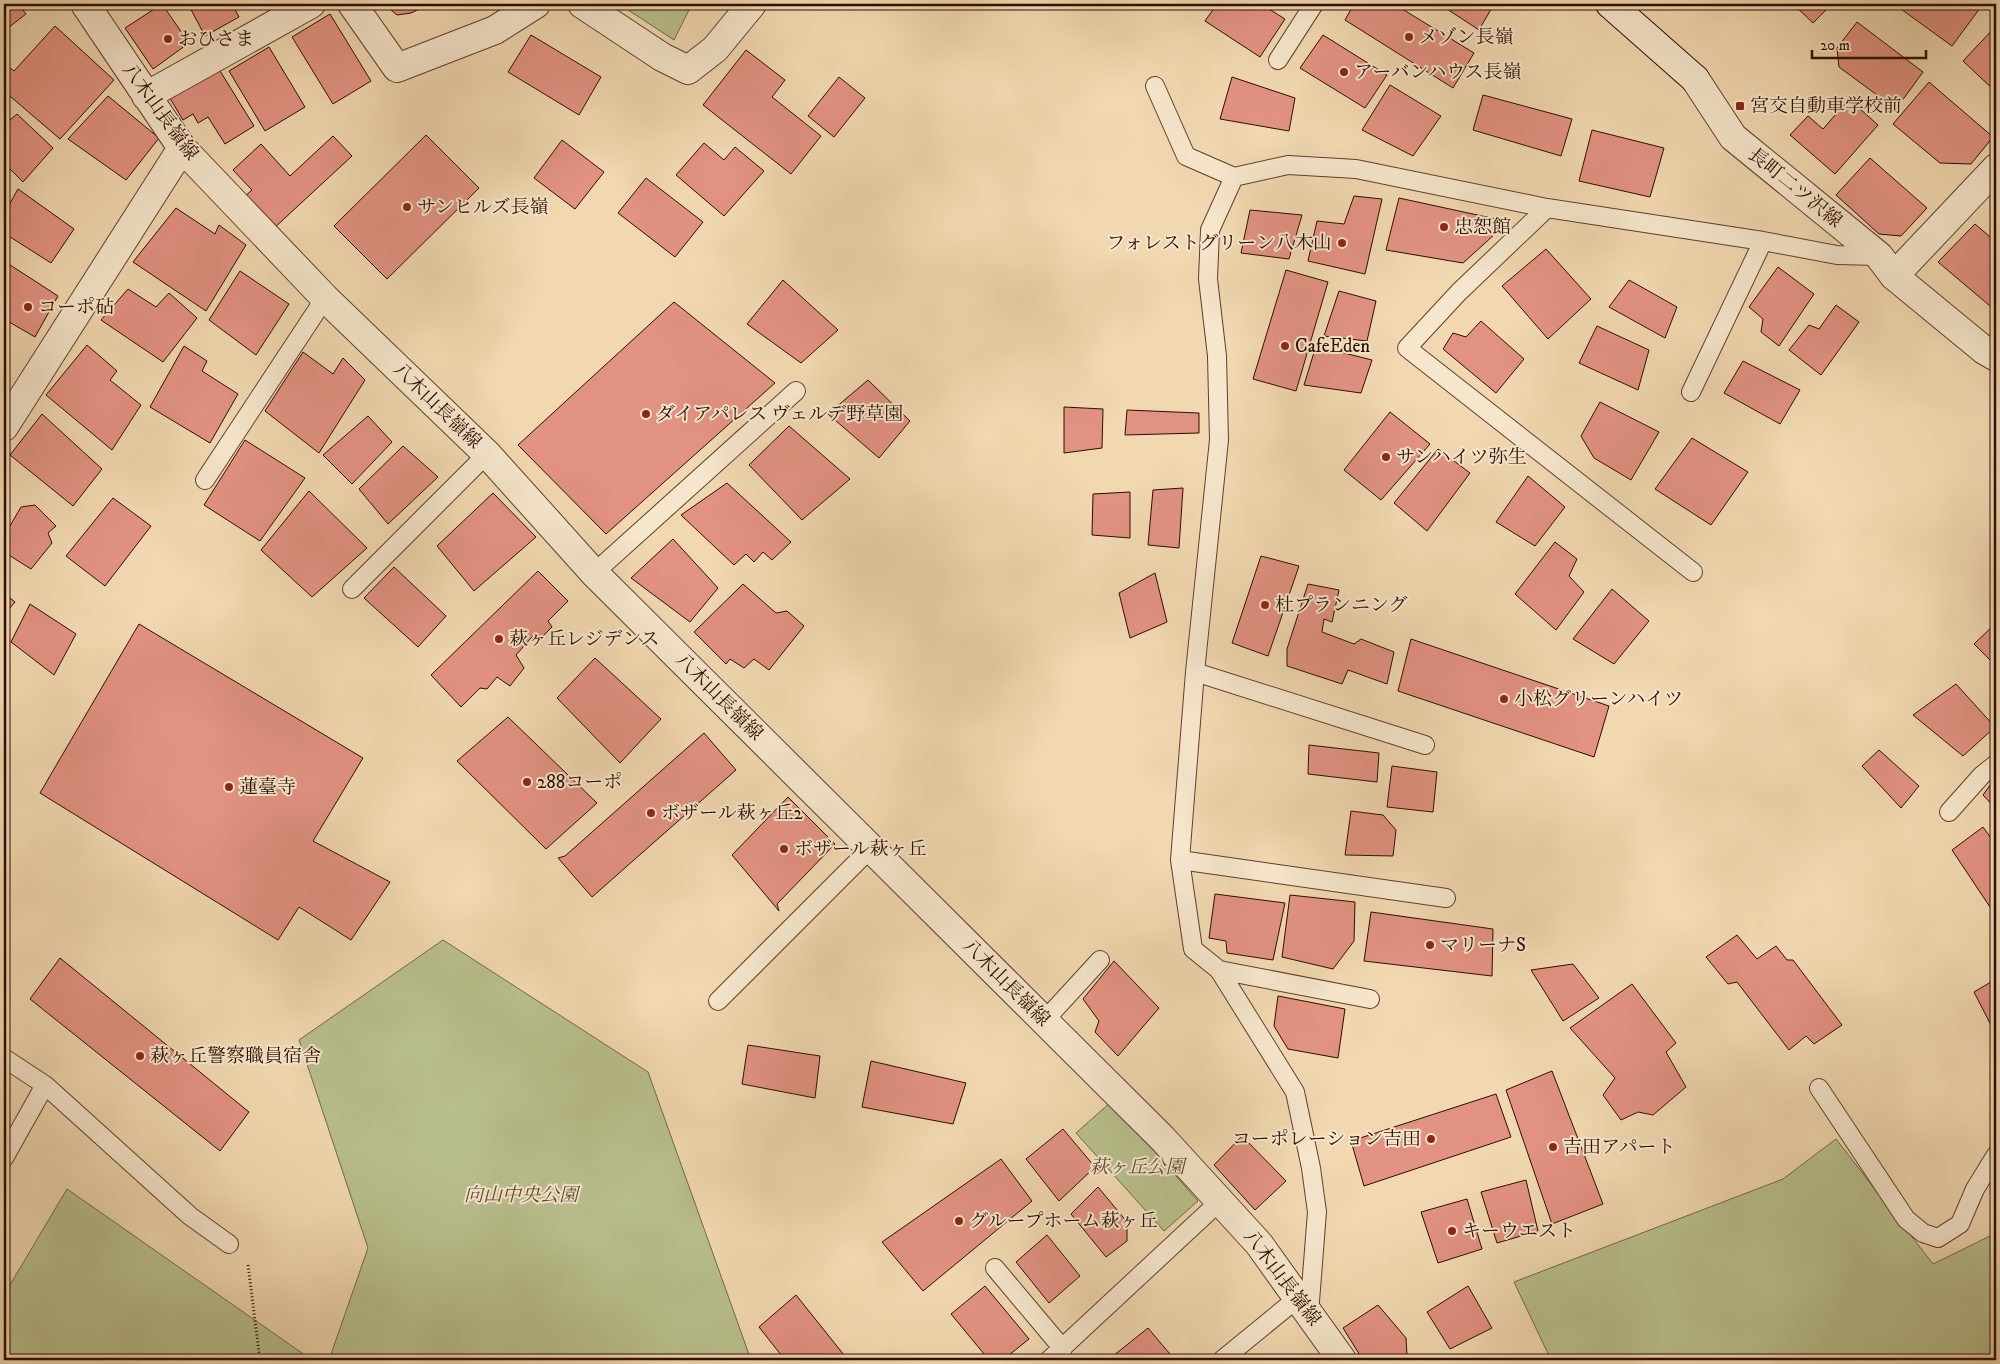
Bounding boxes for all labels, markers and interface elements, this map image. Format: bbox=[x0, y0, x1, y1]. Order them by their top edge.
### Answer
place label: メゾン長嶺 bbox=[1419, 26, 1513, 49]
place label: おひさま bbox=[178, 28, 254, 51]
scale bar bbox=[1812, 28, 1926, 60]
marker: メゾン長嶺 bbox=[1403, 31, 1415, 43]
marker: おひさま bbox=[162, 33, 174, 45]
text: 20 m bbox=[1820, 36, 1850, 55]
street label: 八木山長嶺線 bbox=[117, 59, 203, 165]
place label: アーバンハウス長嶺 bbox=[1354, 61, 1522, 84]
marker: アーバンハウス長嶺 bbox=[1338, 66, 1350, 78]
place label: 宮交自動車学校前 bbox=[1750, 95, 1902, 118]
marker: 宮交自動車学校前 bbox=[1734, 100, 1746, 112]
street label: 長町二ツ沢線 bbox=[1743, 143, 1847, 233]
place label: サンヒルズ長嶺 bbox=[417, 196, 548, 219]
marker: サンヒルズ長嶺 bbox=[401, 201, 413, 213]
place label: 忠恕館 bbox=[1454, 216, 1511, 239]
marker: 忠恕館 bbox=[1438, 221, 1450, 233]
place label: フォレストグリーン八木山 bbox=[1106, 232, 1332, 255]
marker: フォレストグリーン八木山 bbox=[1336, 237, 1348, 249]
place label: コーポ砧 bbox=[38, 296, 114, 319]
marker: コーポ砧 bbox=[22, 301, 34, 313]
place label: CafeEden bbox=[1295, 335, 1370, 358]
marker: CafeEden bbox=[1279, 340, 1291, 352]
street label: 八木山長嶺線 bbox=[388, 358, 486, 454]
place label: ダイアパレス ヴェルデ野草園 bbox=[656, 403, 903, 426]
marker: ダイアパレス ヴェルデ野草園 bbox=[640, 408, 652, 420]
place label: サンハイツ弥生 bbox=[1396, 446, 1527, 469]
marker: サンハイツ弥生 bbox=[1380, 451, 1392, 463]
place label: 杜プランニング bbox=[1275, 594, 1408, 617]
marker: 杜プランニング bbox=[1259, 599, 1271, 611]
place label: 萩ヶ丘レジデンス bbox=[509, 628, 660, 651]
marker: 萩ヶ丘レジデンス bbox=[493, 633, 505, 645]
street label: 八木山長嶺線 bbox=[671, 649, 767, 745]
place label: 小松グリーンハイツ bbox=[1514, 688, 1683, 711]
marker: 小松グリーンハイツ bbox=[1498, 693, 1510, 705]
place label: 288コーポ bbox=[537, 771, 622, 794]
place label: 蓮臺寺 bbox=[239, 776, 296, 799]
marker: 288コーポ bbox=[521, 776, 533, 788]
marker: 蓮臺寺 bbox=[223, 781, 235, 793]
place label: ボザール萩ヶ丘2 bbox=[661, 802, 804, 825]
marker: ボザール萩ヶ丘2 bbox=[645, 807, 657, 819]
place label: ボザール萩ヶ丘 bbox=[794, 838, 927, 861]
marker: ボザール萩ヶ丘 bbox=[778, 843, 790, 855]
place label: マリーナS bbox=[1440, 934, 1526, 957]
street label: 八木山長嶺線 bbox=[958, 935, 1054, 1031]
marker: マリーナS bbox=[1424, 939, 1436, 951]
place label: 萩ヶ丘警察職員宿舎 bbox=[150, 1045, 321, 1068]
marker: 萩ヶ丘警察職員宿舎 bbox=[134, 1050, 146, 1062]
place label: コーポレーション吉田 bbox=[1232, 1128, 1421, 1151]
marker: コーポレーション吉田 bbox=[1425, 1133, 1437, 1145]
place label: 吉田アパート bbox=[1563, 1136, 1675, 1159]
marker: 吉田アパート bbox=[1547, 1141, 1559, 1153]
park label: 萩ヶ丘公園 bbox=[1089, 1156, 1187, 1179]
park label: 向山中央公園 bbox=[464, 1184, 581, 1207]
place label: グループホーム萩ヶ丘 bbox=[969, 1210, 1157, 1233]
marker: グループホーム萩ヶ丘 bbox=[953, 1215, 965, 1227]
place label: キーウエスト bbox=[1462, 1220, 1576, 1243]
marker: キーウエスト bbox=[1446, 1225, 1458, 1237]
street label: 八木山長嶺線 bbox=[1239, 1226, 1325, 1330]

